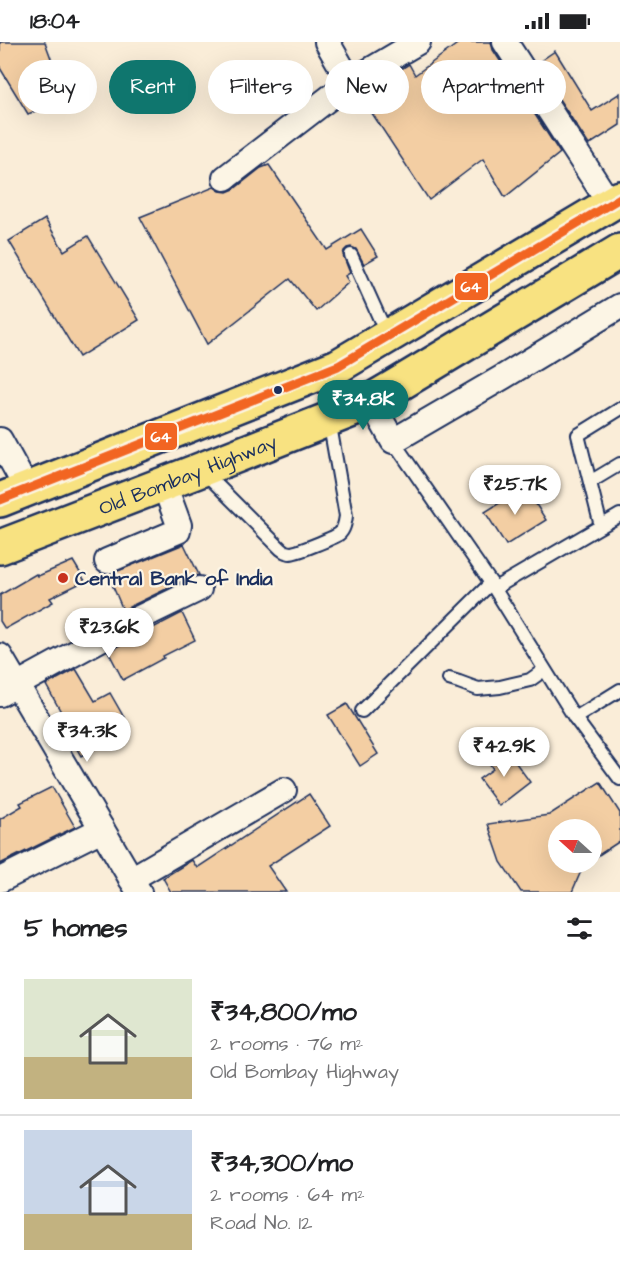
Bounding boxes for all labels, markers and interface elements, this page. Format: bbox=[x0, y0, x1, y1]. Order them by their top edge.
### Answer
text: 18:04 bbox=[30, 6, 80, 37]
chip: Buy bbox=[18, 60, 97, 114]
chip: Rent bbox=[109, 60, 196, 114]
chip: Filters bbox=[208, 60, 313, 114]
chip: New bbox=[325, 60, 409, 114]
chip: Apartment bbox=[421, 60, 566, 114]
line badge: 64 bbox=[454, 272, 489, 301]
text: 64 bbox=[461, 276, 482, 298]
pin: ₹34.8K bbox=[314, 380, 412, 431]
unlabelled marker bbox=[272, 384, 284, 396]
text: ₹34.8K bbox=[331, 385, 395, 413]
line badge: 64 bbox=[144, 422, 178, 451]
text: 64 bbox=[151, 426, 172, 448]
street label: Old Bombay Highway bbox=[95, 428, 281, 523]
pin: ₹25.7K bbox=[466, 465, 564, 516]
text: ₹25.7K bbox=[483, 470, 547, 498]
place label: Central Bank of India bbox=[75, 565, 274, 593]
marker: Central Bank of India bbox=[56, 571, 70, 585]
pin: ₹23.6K bbox=[60, 608, 158, 659]
text: ₹23.6K bbox=[79, 613, 139, 641]
pin: ₹34.3K bbox=[38, 712, 136, 763]
text: ₹34.3K bbox=[57, 717, 117, 745]
pin: ₹42.9K bbox=[455, 727, 553, 778]
text: ₹42.9K bbox=[473, 732, 535, 760]
north arrow bbox=[548, 819, 602, 873]
map controls bbox=[548, 819, 602, 873]
text: 5 homes bbox=[24, 910, 128, 946]
icon: filters bbox=[563, 912, 596, 945]
text: ₹34,800/mo bbox=[210, 994, 357, 1030]
icon: home bbox=[72, 1003, 144, 1075]
text: 2 rooms · 76 m² bbox=[210, 1030, 363, 1058]
text: Old Bombay Highway bbox=[210, 1058, 399, 1086]
text: ₹34,300/mo bbox=[210, 1145, 353, 1181]
icon: home bbox=[72, 1154, 144, 1226]
text: 2 rooms · 64 m² bbox=[210, 1181, 365, 1209]
text: Road No. 12 bbox=[210, 1209, 313, 1237]

